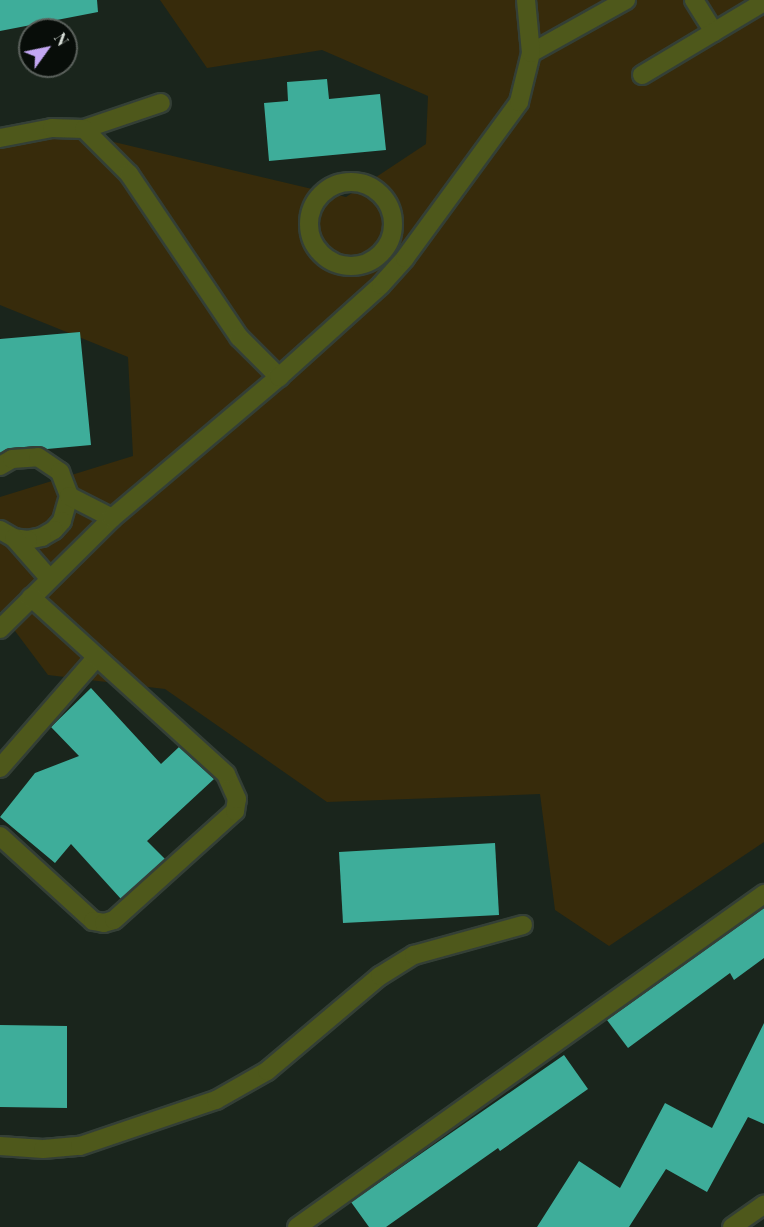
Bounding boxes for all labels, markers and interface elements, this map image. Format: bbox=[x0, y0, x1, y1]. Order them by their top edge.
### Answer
north arrow bbox=[18, 18, 78, 78]
text: N bbox=[50, 28, 74, 50]

